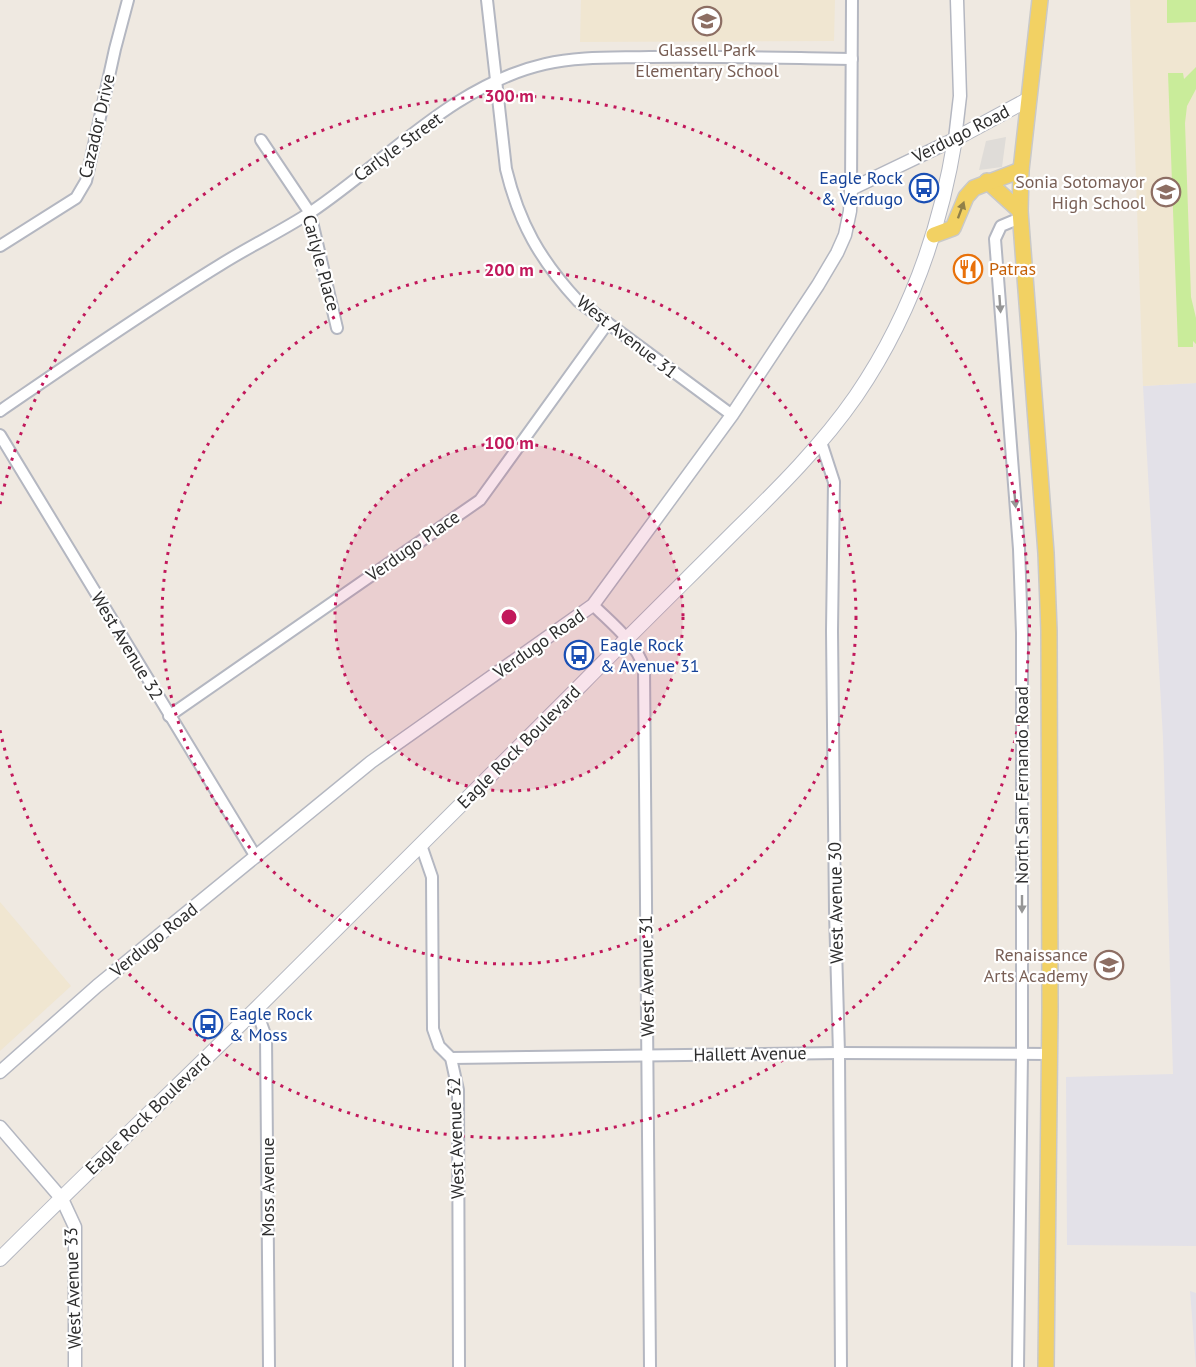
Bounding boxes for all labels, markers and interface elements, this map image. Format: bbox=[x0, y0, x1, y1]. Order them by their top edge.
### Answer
school or university icon: Glassell Park Elementary School bbox=[691, 5, 723, 37]
place label: Glassell Park Elementary School bbox=[635, 38, 779, 82]
street label: Cazador Drive bbox=[73, 71, 120, 180]
text: 300 m bbox=[484, 84, 534, 107]
street label: Verdugo Road bbox=[907, 99, 1013, 168]
street label: Carlyle Street bbox=[349, 107, 446, 186]
place label: Eagle Rock & Verdugo bbox=[819, 166, 903, 210]
place label: Sonia Sotomayor High School bbox=[1015, 170, 1146, 214]
bus stop icon: Eagle Rock & Verdugo bbox=[908, 172, 940, 204]
school or university icon: Sonia Sotomayor High School bbox=[1150, 176, 1182, 208]
one-way arrow bbox=[957, 200, 967, 218]
street label: Carlyle Place bbox=[298, 212, 345, 314]
restaurant icon: Patras bbox=[952, 253, 984, 285]
place label: Patras bbox=[989, 257, 1036, 280]
text: 200 m bbox=[484, 258, 534, 281]
street label: West Avenue 31 bbox=[572, 290, 682, 383]
one-way arrow bbox=[995, 295, 1004, 314]
text: 100 m bbox=[484, 431, 534, 454]
one-way arrow bbox=[1010, 489, 1020, 508]
street label: Verdugo Place bbox=[361, 505, 464, 587]
street label: West Avenue 32 bbox=[86, 588, 169, 704]
street label: Verdugo Road bbox=[488, 604, 589, 684]
centre of rings bbox=[499, 607, 519, 627]
place label: Eagle Rock & Avenue 31 bbox=[600, 633, 700, 677]
bus stop icon: Eagle Rock & Avenue 31 bbox=[563, 639, 595, 671]
street label: Eagle Rock Boulevard bbox=[452, 680, 585, 813]
street label: North San Fernando Road bbox=[1010, 686, 1033, 884]
street label: West Avenue 30 bbox=[823, 842, 848, 964]
one-way arrow bbox=[1017, 894, 1027, 913]
street label: Verdugo Road bbox=[104, 897, 202, 983]
street label: West Avenue 31 bbox=[634, 915, 659, 1037]
place label: Renaissance Arts Academy bbox=[984, 943, 1089, 987]
school or university icon: Renaissance Arts Academy bbox=[1093, 949, 1125, 981]
place label: Eagle Rock & Moss bbox=[229, 1002, 313, 1046]
bus stop icon: Eagle Rock & Moss bbox=[192, 1008, 224, 1040]
street label: Hallett Avenue bbox=[693, 1041, 807, 1066]
street label: Eagle Rock Boulevard bbox=[80, 1048, 215, 1179]
street label: West Avenue 32 bbox=[442, 1077, 469, 1199]
street label: Moss Avenue bbox=[256, 1137, 279, 1237]
street label: West Avenue 33 bbox=[59, 1227, 86, 1349]

